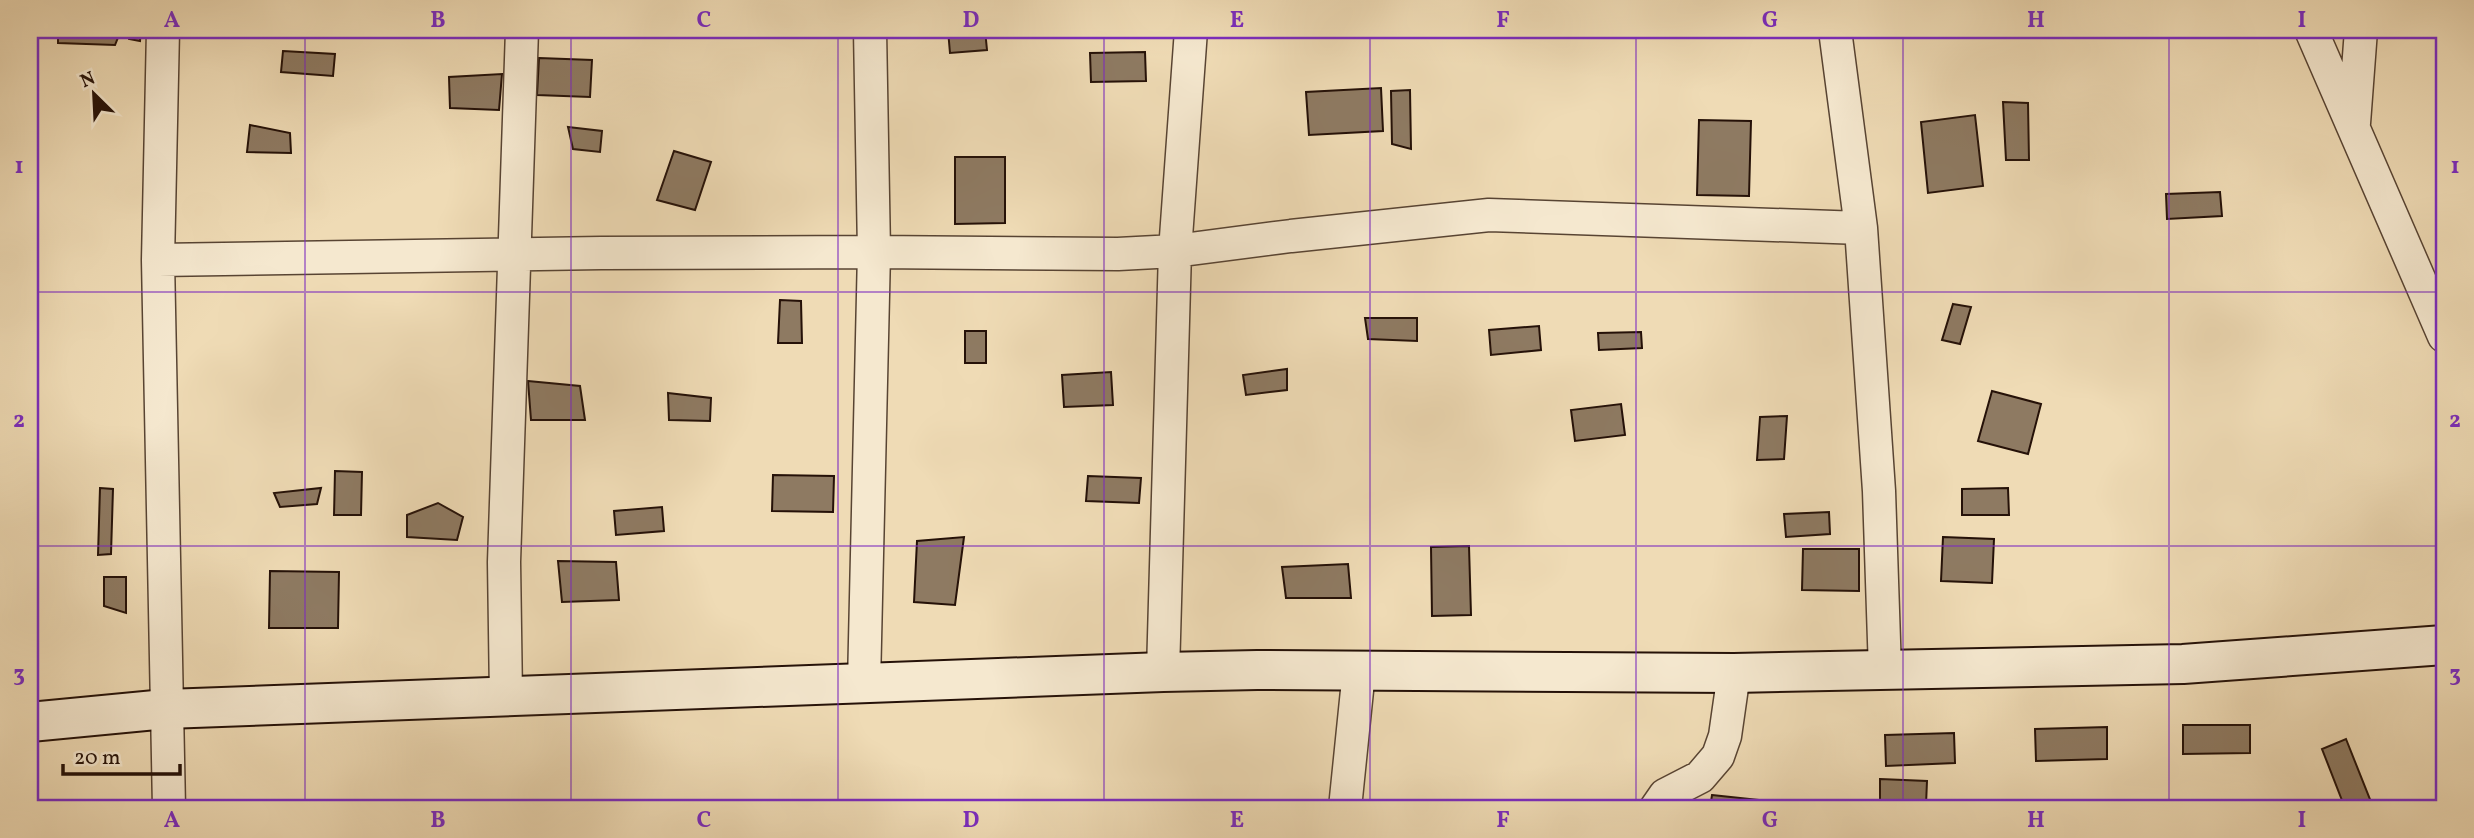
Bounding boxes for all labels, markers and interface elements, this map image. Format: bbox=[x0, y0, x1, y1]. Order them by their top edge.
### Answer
text: A bbox=[164, 5, 180, 37]
text: B bbox=[430, 5, 446, 37]
text: C bbox=[697, 5, 711, 37]
text: D bbox=[963, 5, 980, 37]
text: E bbox=[1230, 5, 1244, 37]
text: F bbox=[1496, 5, 1510, 37]
text: G bbox=[1762, 5, 1778, 37]
text: H bbox=[2027, 5, 2045, 37]
text: I bbox=[2298, 5, 2306, 37]
north arrow bbox=[60, 60, 130, 130]
text: N bbox=[76, 66, 100, 95]
text: 1 bbox=[14, 151, 24, 183]
text: 1 bbox=[2450, 151, 2460, 183]
text: 2 bbox=[13, 405, 25, 437]
text: 2 bbox=[2449, 405, 2461, 437]
text: 3 bbox=[13, 659, 25, 691]
text: 3 bbox=[2449, 659, 2461, 691]
scale bar bbox=[63, 733, 180, 777]
text: 20 m bbox=[74, 744, 120, 773]
text: A bbox=[164, 805, 180, 837]
text: B bbox=[430, 805, 446, 837]
text: C bbox=[697, 805, 711, 837]
text: D bbox=[963, 805, 980, 837]
text: E bbox=[1230, 805, 1244, 837]
text: F bbox=[1496, 805, 1510, 837]
text: G bbox=[1762, 805, 1778, 837]
text: H bbox=[2027, 805, 2045, 837]
text: I bbox=[2298, 805, 2306, 837]

